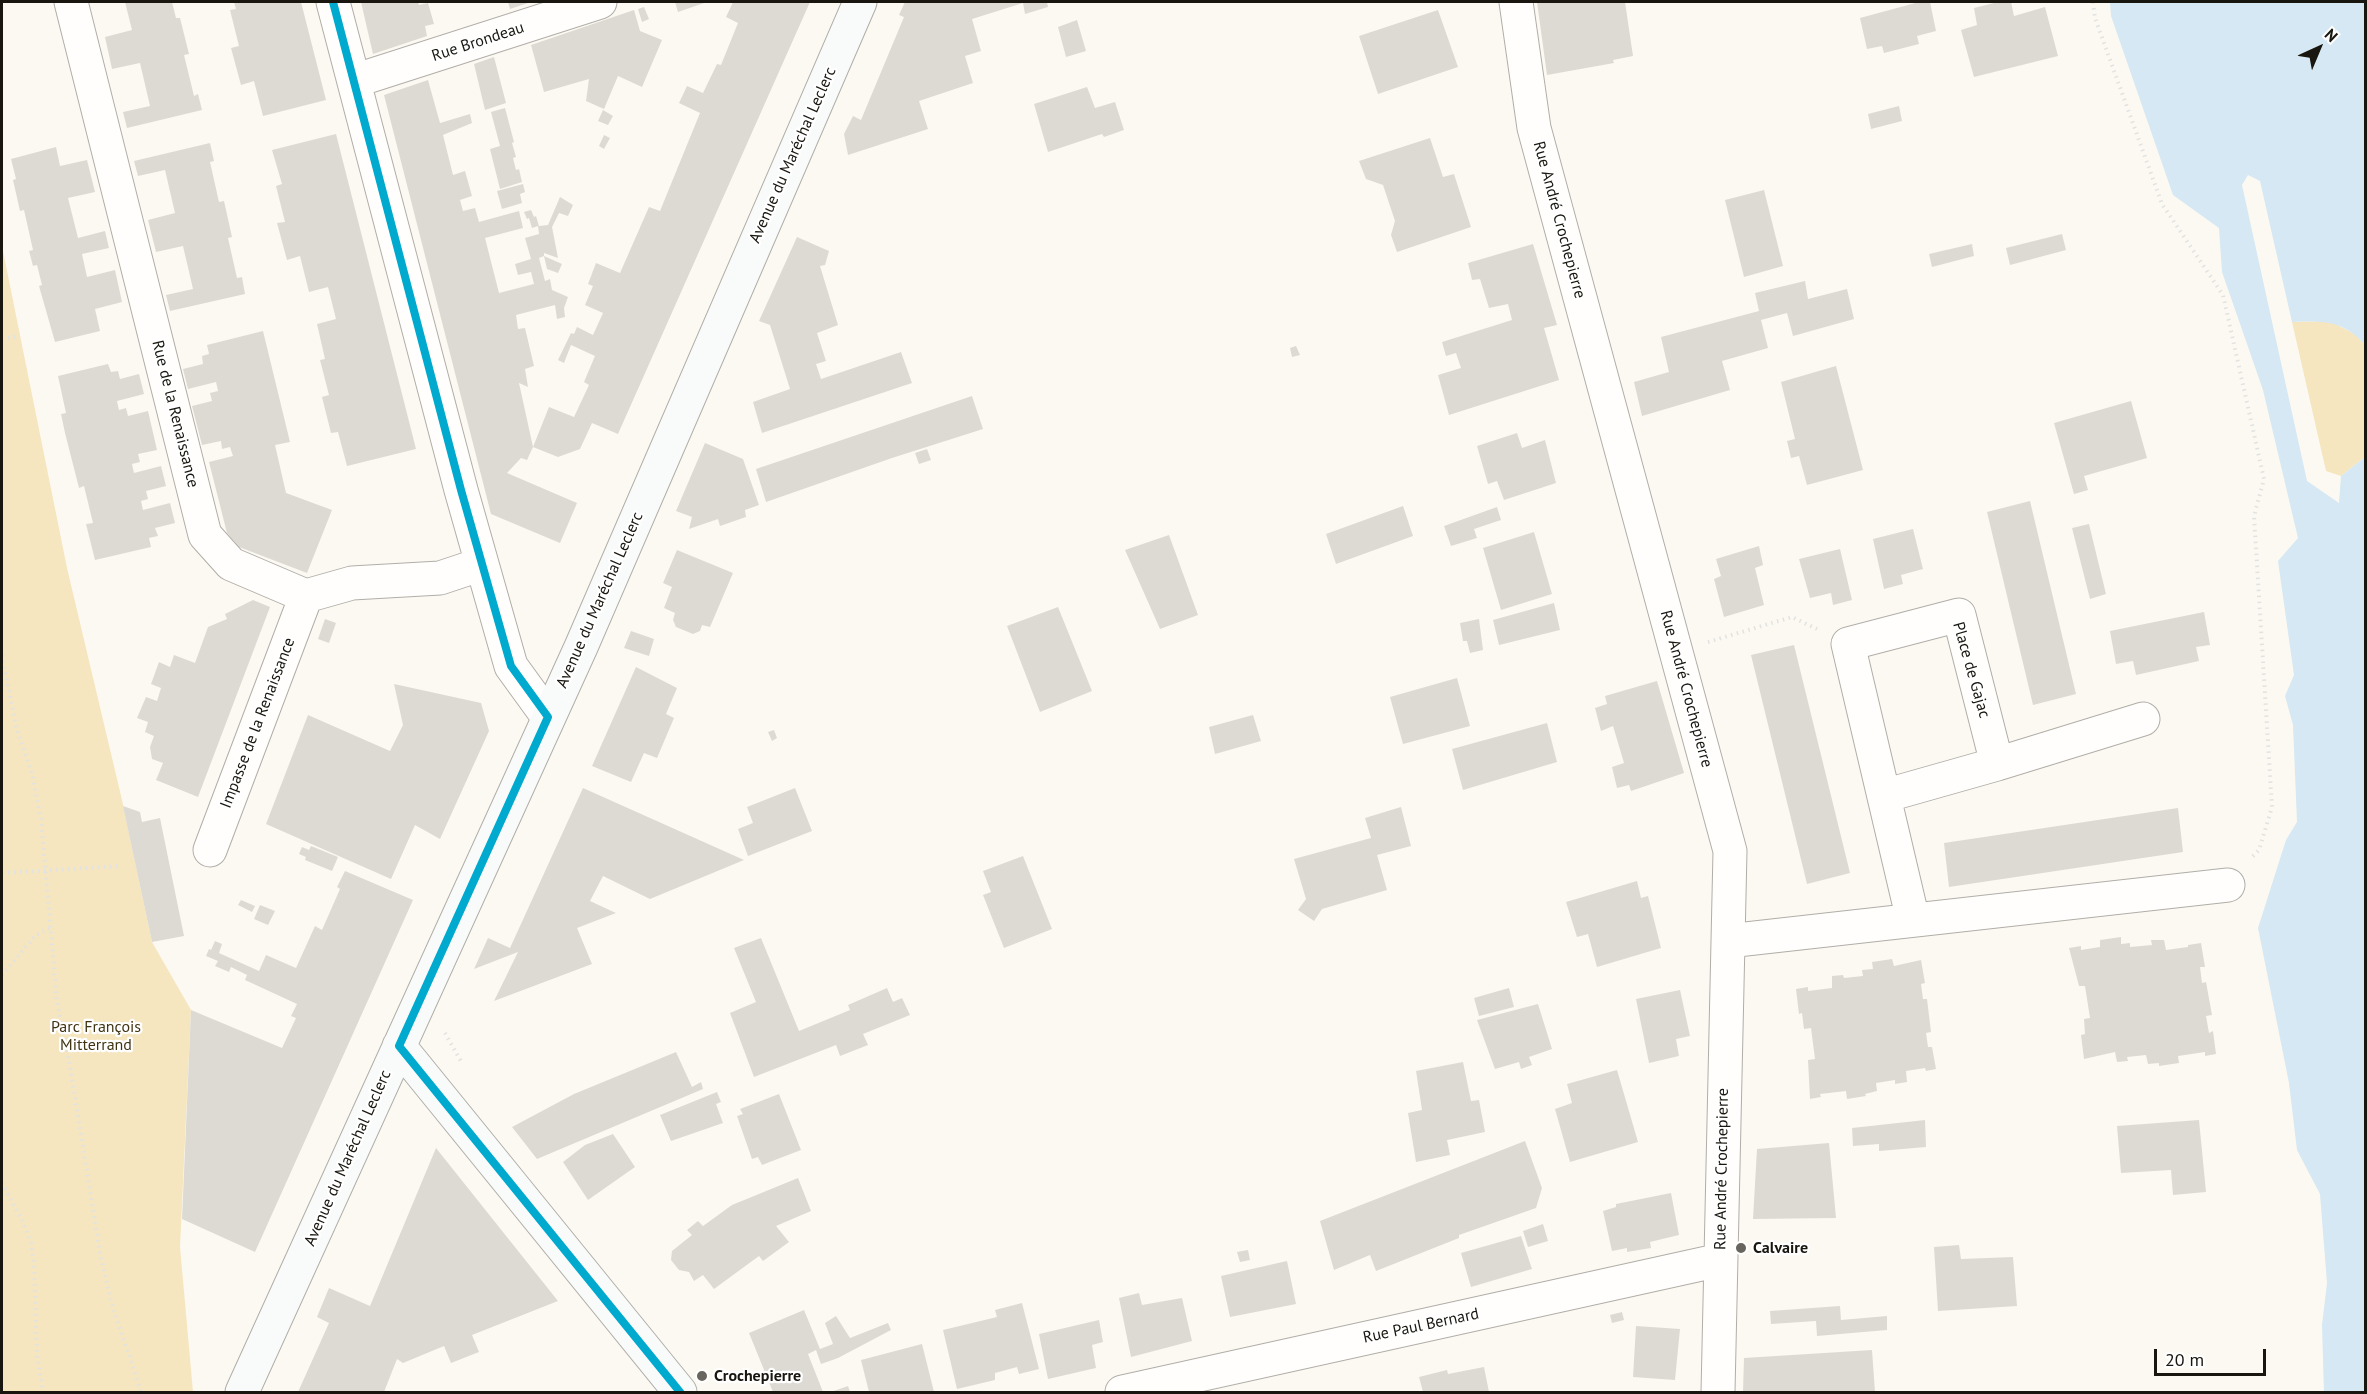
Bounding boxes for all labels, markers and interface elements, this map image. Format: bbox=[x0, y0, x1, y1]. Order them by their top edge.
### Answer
street label: Rue Brondeau bbox=[429, 18, 527, 66]
north arrow bbox=[2289, 18, 2349, 78]
text: N bbox=[2321, 24, 2342, 46]
street label: Avenue du Maréchal Leclerc bbox=[745, 64, 841, 246]
street label: Rue André Crochepierre bbox=[1529, 139, 1589, 301]
street label: Rue de la Renaissance bbox=[147, 338, 203, 490]
street label: Avenue du Maréchal Leclerc bbox=[552, 509, 648, 691]
street label: Rue André Crochepierre bbox=[1656, 608, 1716, 770]
street label: Place de Gajac bbox=[1948, 620, 1994, 720]
street label: Impasse de la Renaissance bbox=[217, 635, 299, 811]
park label: Parc François Mitterrand bbox=[51, 1017, 141, 1055]
street label: Avenue du Maréchal Leclerc bbox=[300, 1067, 396, 1249]
street label: Rue André Crochepierre bbox=[1711, 1088, 1733, 1250]
place label: Calvaire bbox=[1753, 1238, 1808, 1258]
marker: Calvaire bbox=[1734, 1241, 1748, 1255]
street label: Rue Paul Bernard bbox=[1361, 1304, 1481, 1348]
scale bar bbox=[2157, 1337, 2270, 1375]
text: 20 m bbox=[2165, 1348, 2204, 1371]
place label: Crochepierre bbox=[714, 1366, 801, 1386]
marker: Crochepierre bbox=[695, 1369, 709, 1383]

